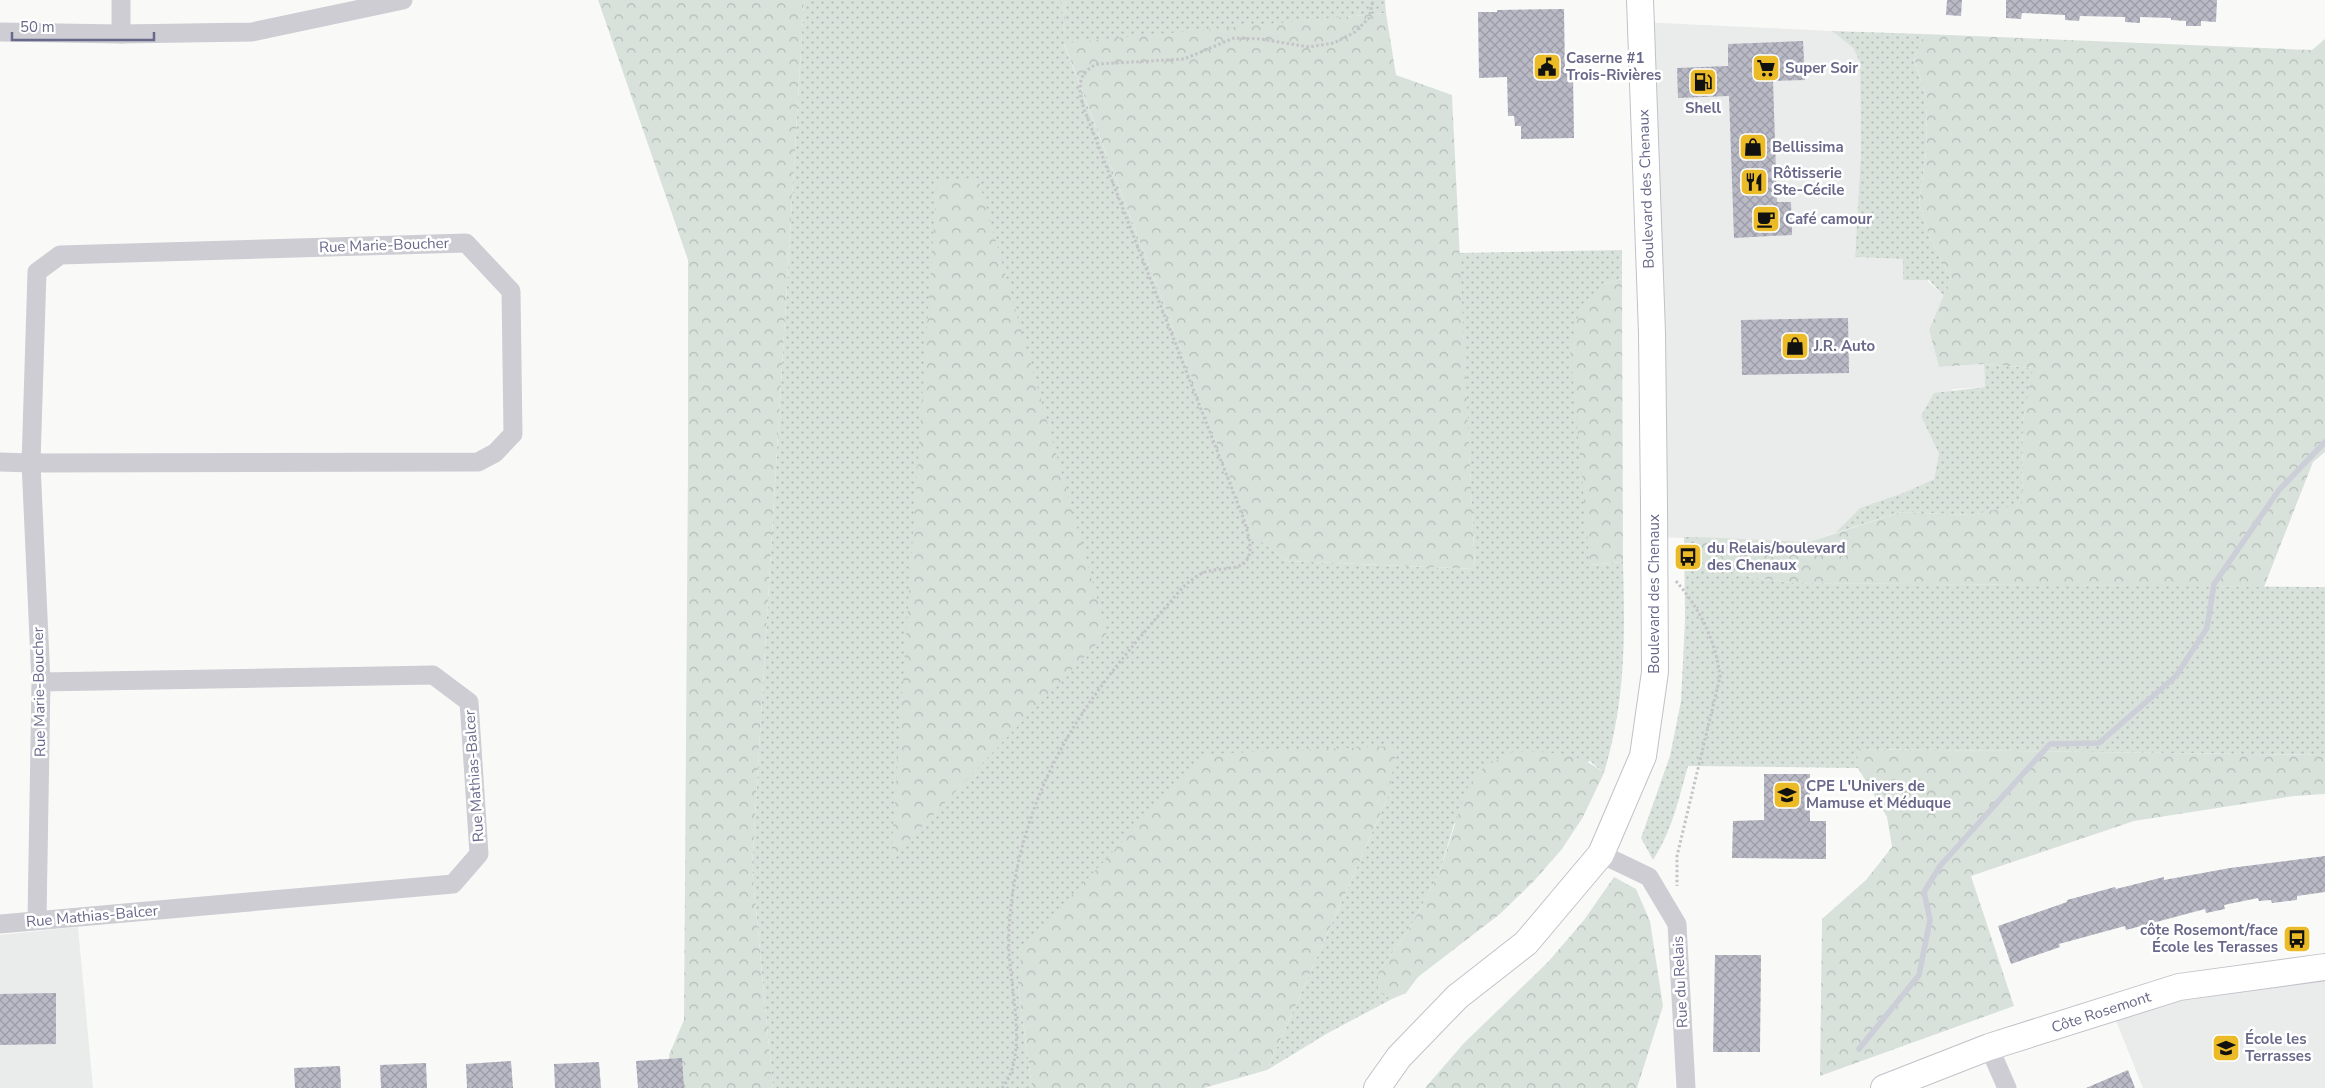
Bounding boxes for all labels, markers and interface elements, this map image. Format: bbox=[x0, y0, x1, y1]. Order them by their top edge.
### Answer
scale bar bbox=[12, 10, 155, 42]
text: 50 m bbox=[20, 17, 55, 37]
place label: Caserne #1 Trois-Rivières bbox=[1566, 48, 1661, 85]
public building icon: Caserne #1 Trois-Rivières bbox=[1532, 52, 1562, 82]
supermarket icon: Super Soir bbox=[1751, 53, 1781, 83]
place label: Super Soir bbox=[1785, 58, 1858, 78]
fuel station icon: Shell bbox=[1688, 67, 1718, 97]
place label: Shell bbox=[1685, 98, 1721, 118]
street label: Boulevard des Chenaux bbox=[1633, 109, 1659, 269]
shop icon: Bellissima bbox=[1738, 132, 1768, 162]
place label: Bellissima bbox=[1772, 137, 1844, 157]
place label: Rôtisserie Ste-Cécile bbox=[1773, 163, 1844, 200]
restaurant icon: Rôtisserie Ste-Cécile bbox=[1739, 167, 1769, 197]
cafe icon: Café camour bbox=[1751, 204, 1781, 234]
place label: Café camour bbox=[1785, 209, 1872, 229]
street label: Rue Marie-Boucher bbox=[319, 233, 450, 257]
shop icon: J.R. Auto bbox=[1780, 331, 1810, 361]
place label: J.R. Auto bbox=[1813, 336, 1875, 356]
street label: Boulevard des Chenaux bbox=[1644, 514, 1664, 674]
place label: du Relais/boulevard des Chenaux bbox=[1707, 538, 1846, 575]
bus stop icon: du Relais/boulevard des Chenaux bbox=[1673, 542, 1703, 572]
street label: Rue Marie-Boucher bbox=[28, 626, 50, 757]
street label: Rue Mathias-Balcer bbox=[459, 709, 489, 843]
place label: CPE L'Univers de Mamuse et Méduque bbox=[1806, 776, 1951, 813]
school or university icon: CPE L'Univers de Mamuse et Méduque bbox=[1772, 780, 1802, 810]
street label: Rue Mathias-Balcer bbox=[25, 900, 159, 932]
place label: côte Rosemont/face École les Terasses bbox=[2140, 920, 2278, 957]
bus stop icon: côte Rosemont/face École les Terasses bbox=[2282, 924, 2312, 954]
street label: Rue du Relais bbox=[1668, 935, 1692, 1029]
street label: Côte Rosemont bbox=[2049, 986, 2154, 1037]
place label: École les Terrasses bbox=[2245, 1029, 2311, 1066]
school or university icon: École les Terrasses bbox=[2211, 1033, 2241, 1063]

